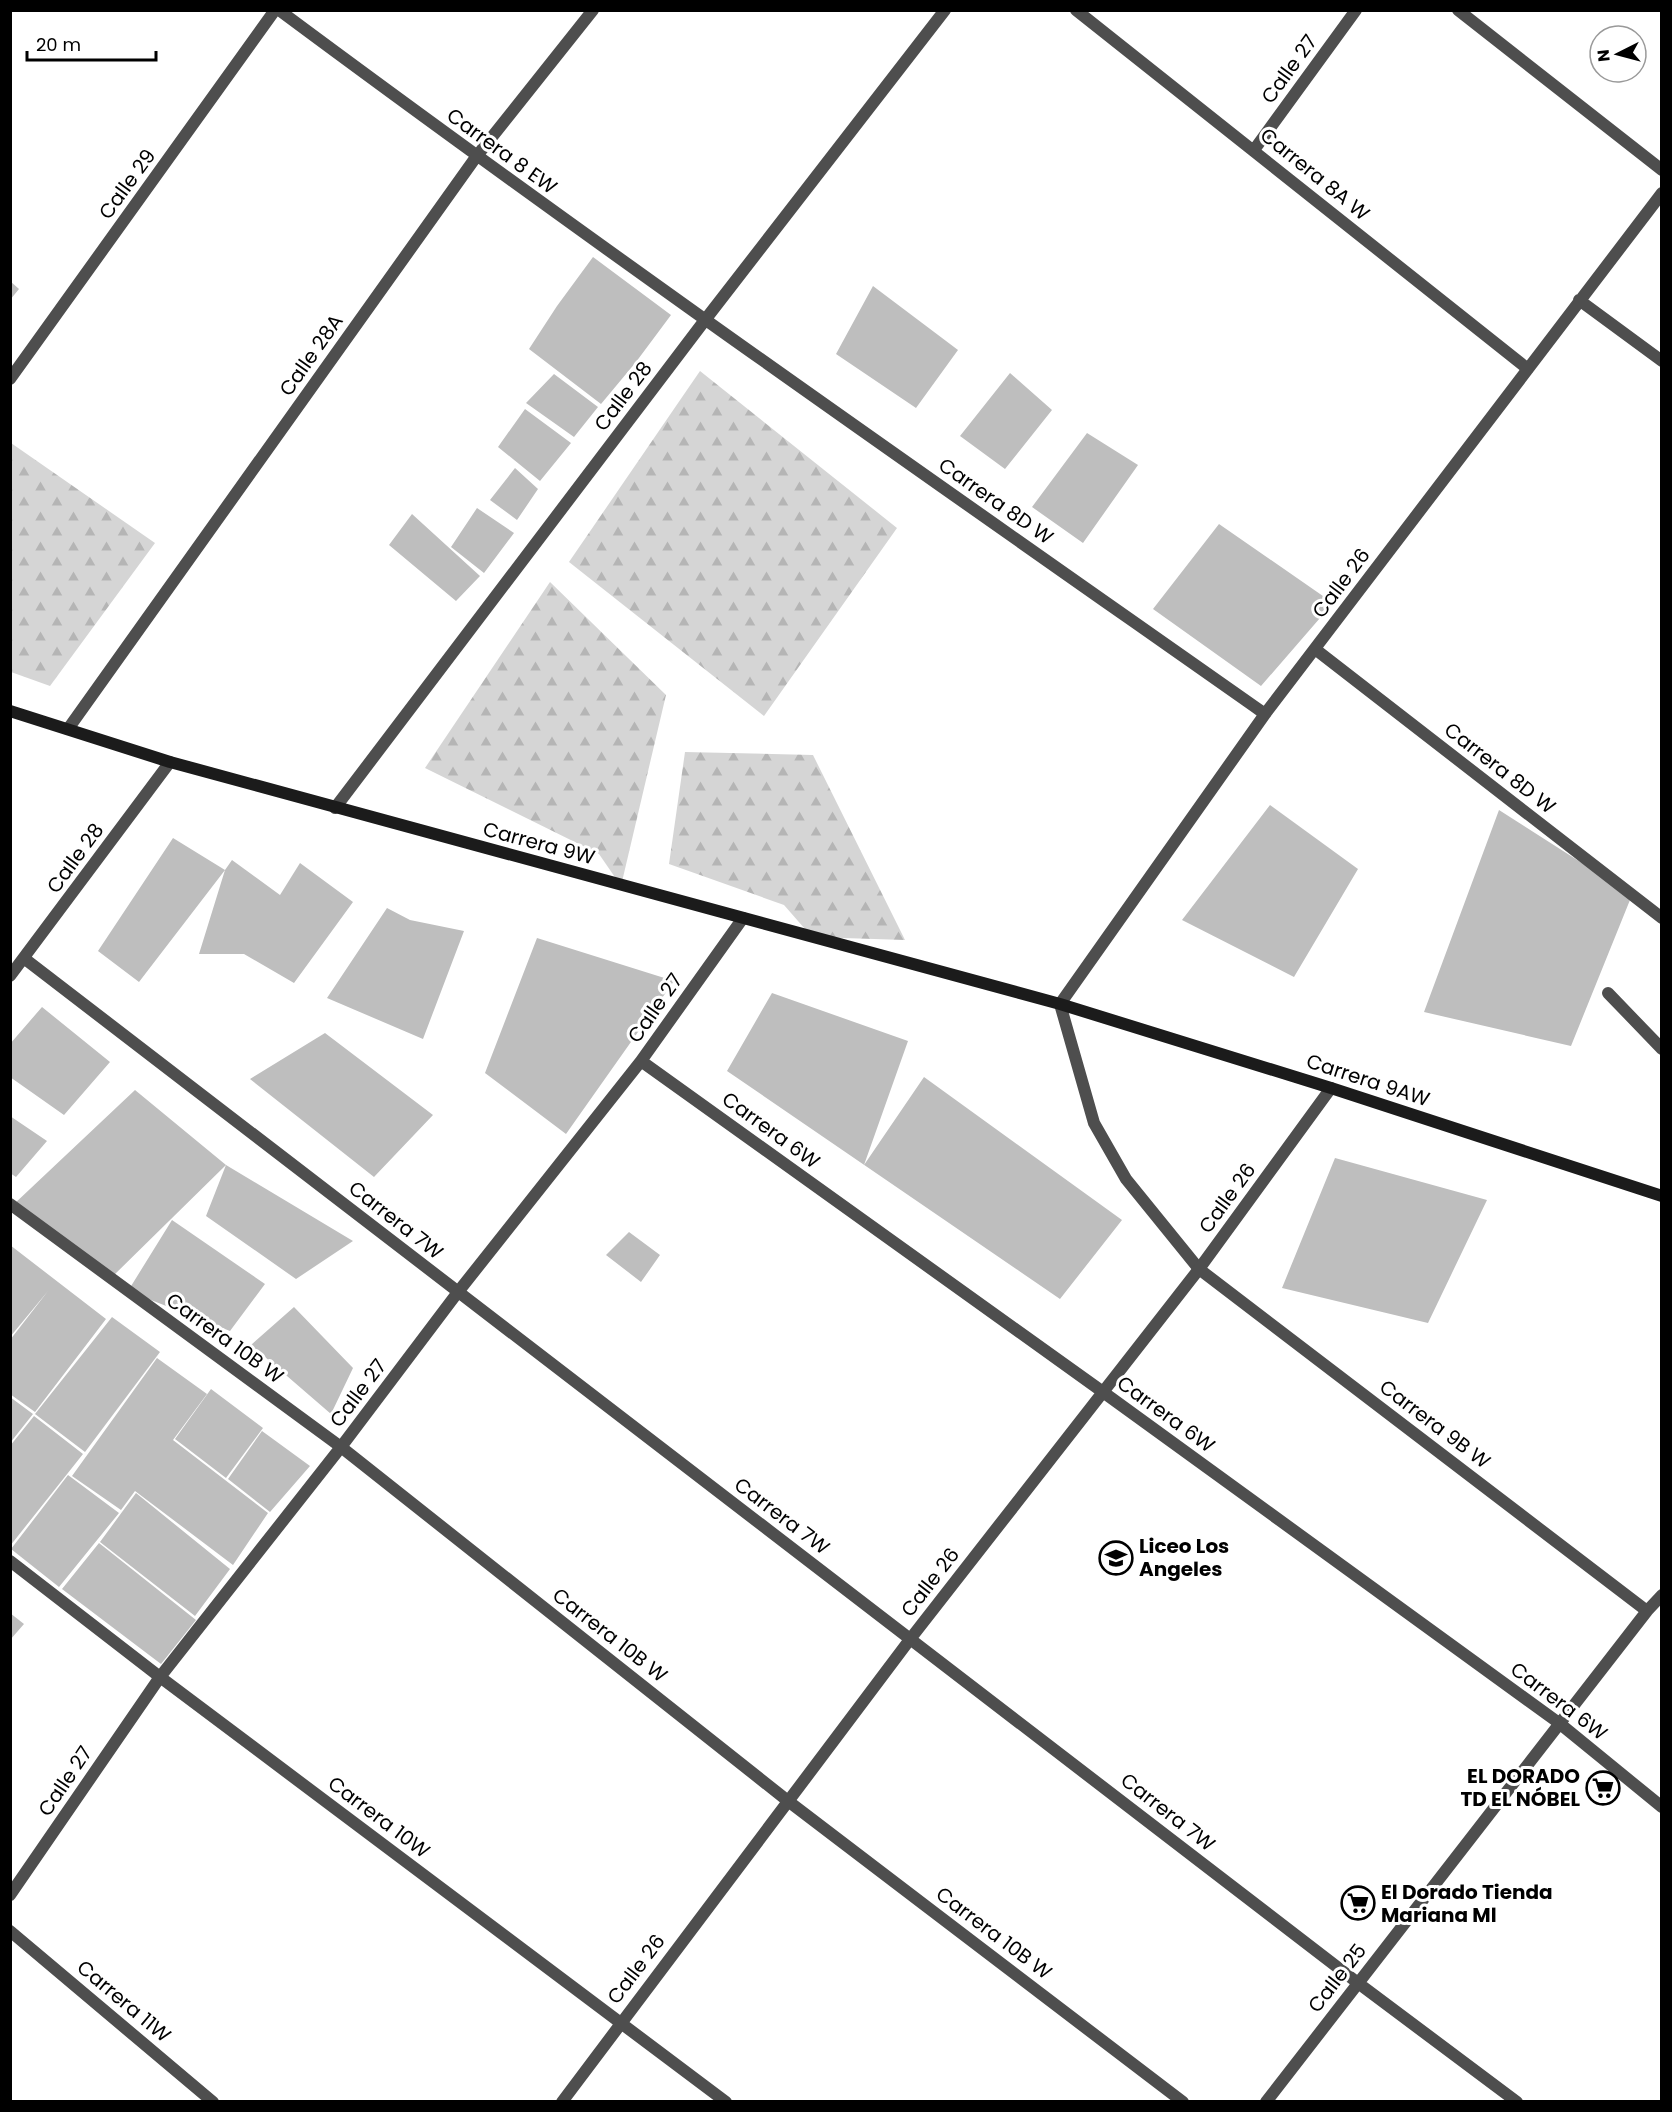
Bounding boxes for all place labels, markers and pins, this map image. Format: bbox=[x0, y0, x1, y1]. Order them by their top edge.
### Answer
place label: Liceo Los Angeles bbox=[1139, 1532, 1229, 1583]
school or university icon: Liceo Los Angeles bbox=[1098, 1540, 1134, 1576]
place label: EL DORADO TD EL NÓBEL bbox=[1461, 1762, 1580, 1813]
supermarket icon: EL DORADO TD EL NÓBEL bbox=[1585, 1770, 1621, 1806]
place label: El Dorado Tienda Mariana Ml bbox=[1381, 1878, 1553, 1929]
supermarket icon: El Dorado Tienda Mariana Ml bbox=[1340, 1885, 1376, 1921]

